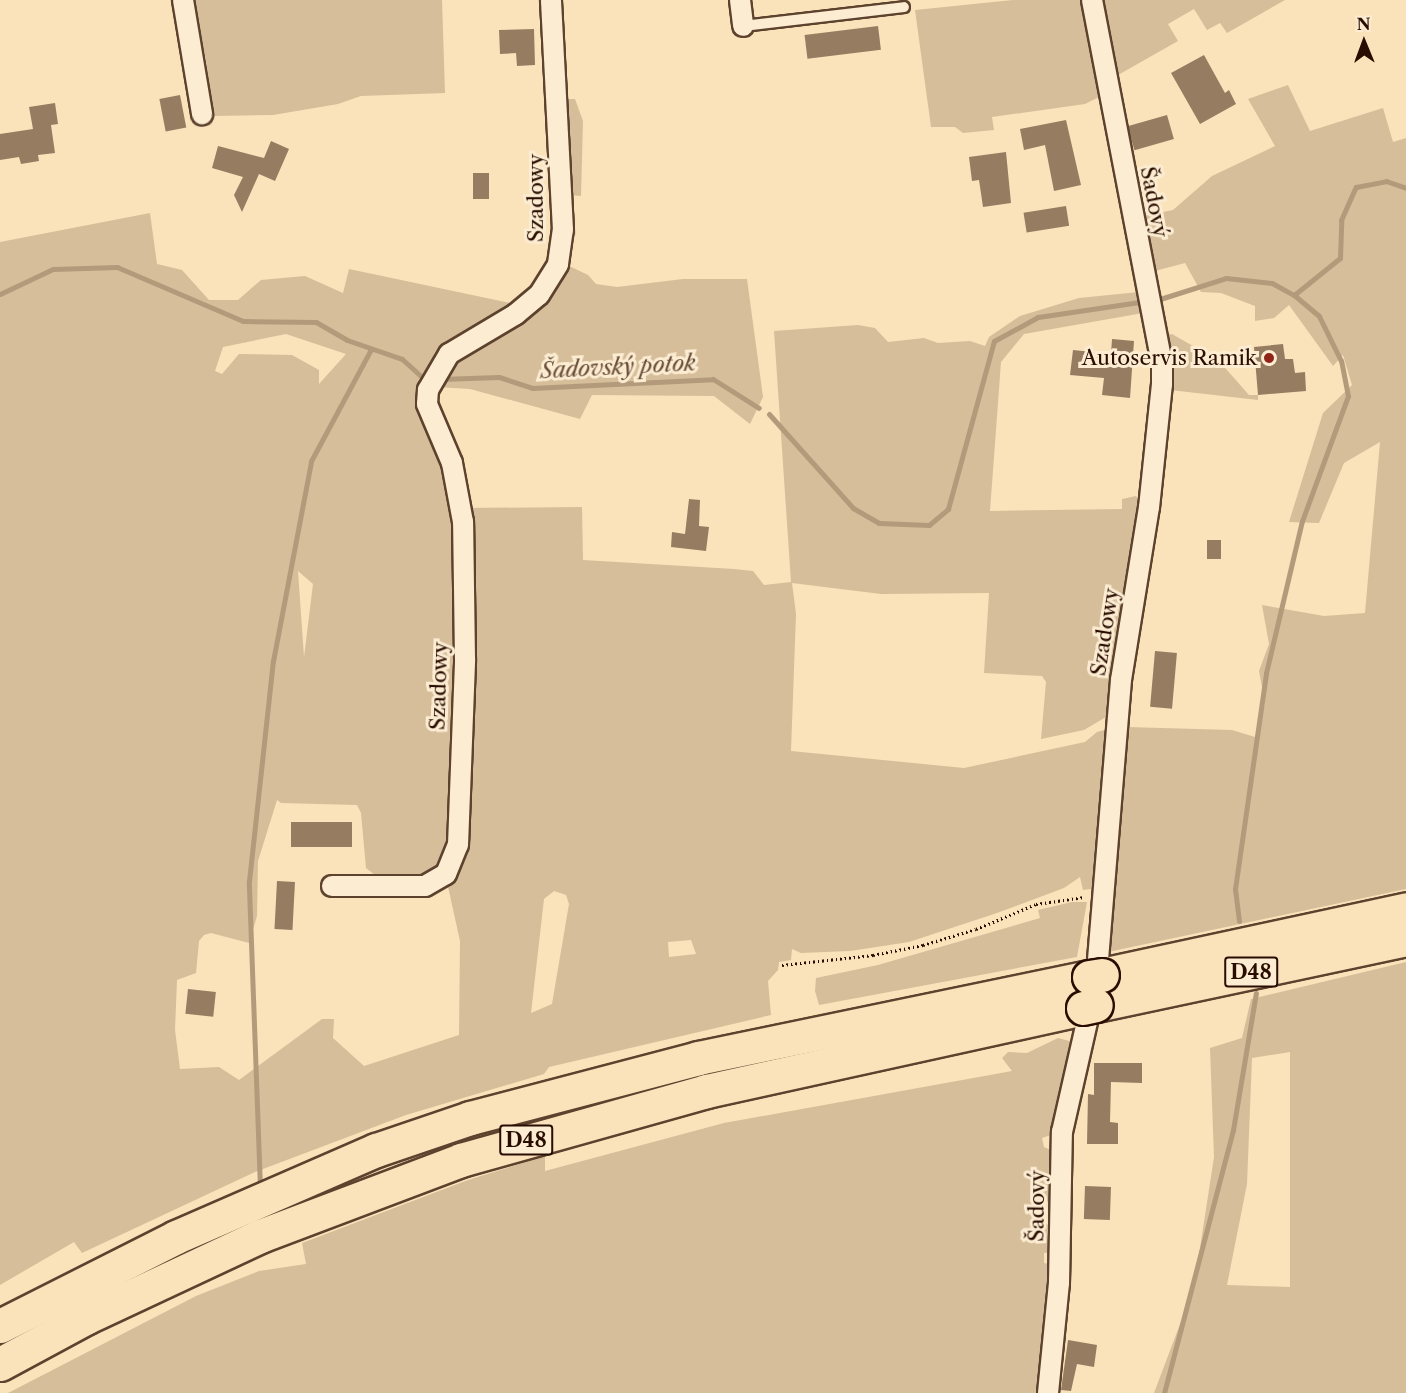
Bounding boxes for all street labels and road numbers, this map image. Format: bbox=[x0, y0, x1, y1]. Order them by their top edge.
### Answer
street label: Szadowy bbox=[523, 154, 549, 242]
street label: Šadový bbox=[1135, 164, 1173, 240]
street label: Szadowy bbox=[1086, 586, 1124, 678]
street label: Szadowy bbox=[425, 641, 453, 731]
road number: D48 bbox=[1224, 955, 1278, 989]
road number: D48 bbox=[499, 1123, 553, 1157]
street label: Šadový bbox=[1024, 1170, 1050, 1242]

